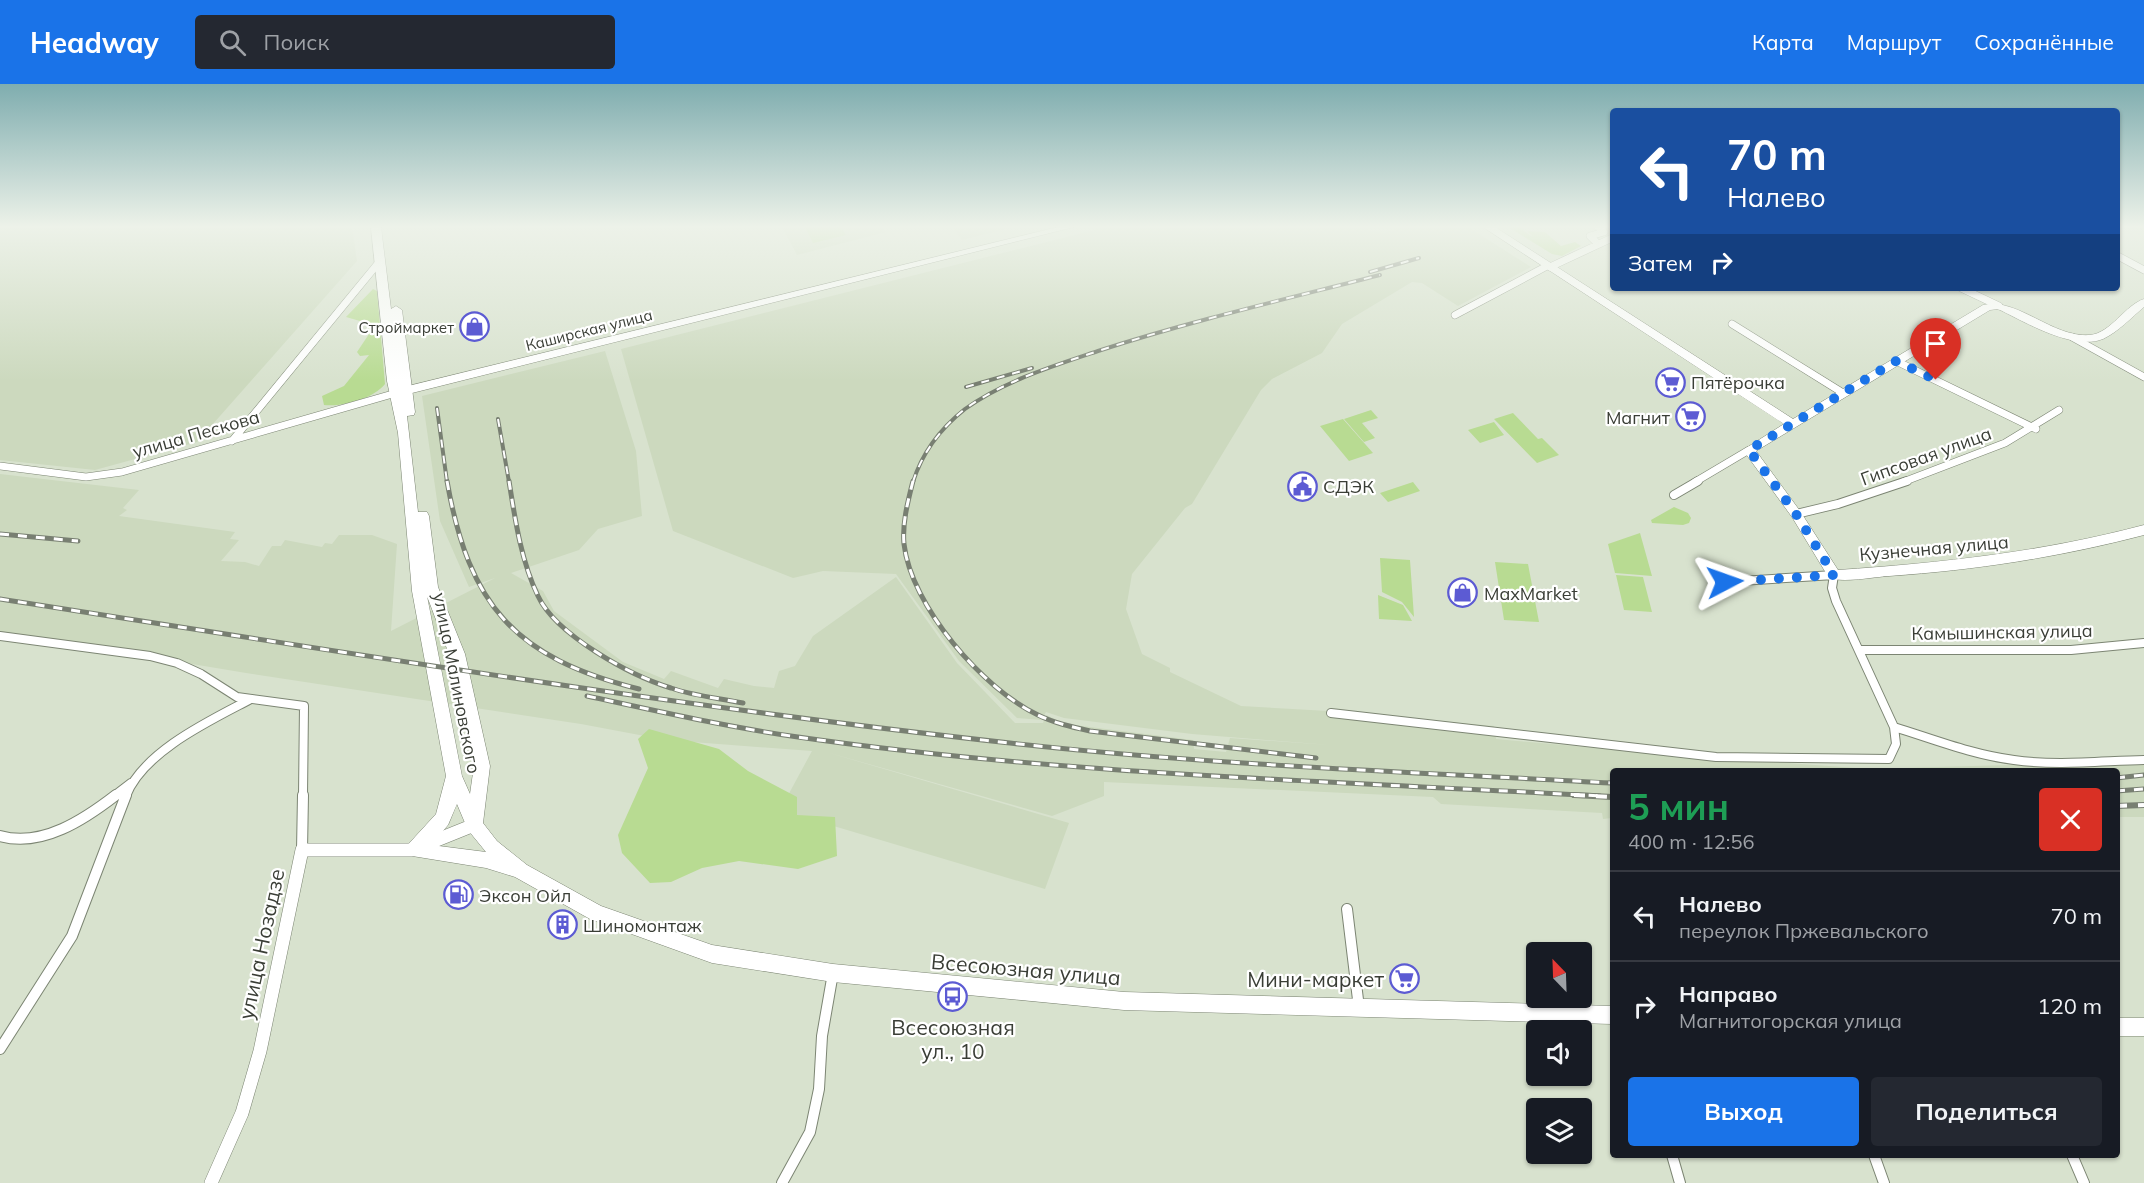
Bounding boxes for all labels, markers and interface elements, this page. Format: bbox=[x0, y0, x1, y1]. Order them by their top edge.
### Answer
search box bbox=[195, 15, 615, 69]
text: Headway bbox=[30, 25, 159, 60]
icon: search bbox=[216, 26, 249, 59]
text: Поиск bbox=[264, 28, 329, 56]
text: Карта bbox=[1752, 29, 1814, 55]
text: Маршрут bbox=[1847, 29, 1941, 55]
text: Сохранённые bbox=[1974, 29, 2114, 55]
text: 70 m bbox=[1727, 128, 1827, 181]
icon: left bbox=[1628, 132, 1706, 210]
text: Налево bbox=[1727, 180, 1826, 214]
icon: right bbox=[1705, 246, 1738, 279]
text: Затем bbox=[1628, 249, 1693, 277]
street label: Каширская улица bbox=[524, 305, 654, 355]
shop icon: Строймаркет bbox=[459, 311, 491, 343]
place label: Строймаркет bbox=[359, 318, 454, 337]
pin bbox=[1910, 318, 1961, 380]
icon: arrive bbox=[1919, 327, 1952, 360]
supermarket icon: Пятёрочка bbox=[1654, 366, 1686, 398]
place label: Пятёрочка bbox=[1691, 371, 1785, 394]
supermarket icon: Магнит bbox=[1675, 401, 1707, 433]
street label: улица Пескова bbox=[130, 405, 262, 463]
place label: Магнит bbox=[1606, 406, 1671, 429]
street label: Гипсовая улица bbox=[1857, 422, 1995, 490]
public building icon: СДЭК bbox=[1286, 470, 1318, 502]
place label: СДЭК bbox=[1323, 475, 1374, 498]
street label: Кузнечная улица bbox=[1858, 530, 2010, 566]
position arrow bbox=[1693, 550, 1757, 614]
shop icon: MaxMarket bbox=[1447, 577, 1479, 609]
place label: MaxMarket bbox=[1484, 582, 1578, 605]
street label: улица Малиновского bbox=[428, 591, 486, 775]
street label: Камышинская улица bbox=[1911, 619, 2093, 645]
text: 5 мин bbox=[1628, 784, 1729, 829]
button: close bbox=[2039, 788, 2102, 851]
text: 400 m · 12:56 bbox=[1628, 829, 1754, 854]
street label: улица Нозадзе bbox=[232, 866, 290, 1022]
fuel station icon: Эксон Ойл bbox=[442, 879, 474, 911]
place label: Эксон Ойл bbox=[479, 884, 571, 907]
text: Налево bbox=[1679, 890, 1762, 918]
icon: left bbox=[1628, 900, 1661, 933]
text: 70 m bbox=[2051, 902, 2102, 930]
building icon: Шиномонтаж bbox=[546, 909, 578, 941]
place label: Шиномонтаж bbox=[583, 914, 702, 937]
text: переулок Пржевальского bbox=[1679, 918, 1929, 943]
north arrow bbox=[1526, 942, 1592, 1008]
map controls bbox=[1526, 942, 1592, 1164]
street label: Всесоюзная улица bbox=[930, 948, 1122, 990]
supermarket icon: Мини-маркет bbox=[1389, 963, 1421, 995]
place label: Мини-маркет bbox=[1247, 966, 1384, 992]
bus stop icon: Всесоюзная ул., 10 bbox=[937, 980, 969, 1012]
text: Направо bbox=[1679, 980, 1777, 1008]
icon: right bbox=[1628, 990, 1661, 1023]
text: 120 m bbox=[2037, 992, 2102, 1020]
text: Магнитогорская улица bbox=[1679, 1008, 1902, 1033]
place label: Всесоюзная ул., 10 bbox=[891, 1014, 1015, 1064]
button: sound bbox=[1526, 1020, 1592, 1086]
button: Выход bbox=[1628, 1077, 1859, 1146]
button: Поделиться bbox=[1871, 1077, 2102, 1146]
button: layers bbox=[1526, 1098, 1592, 1164]

